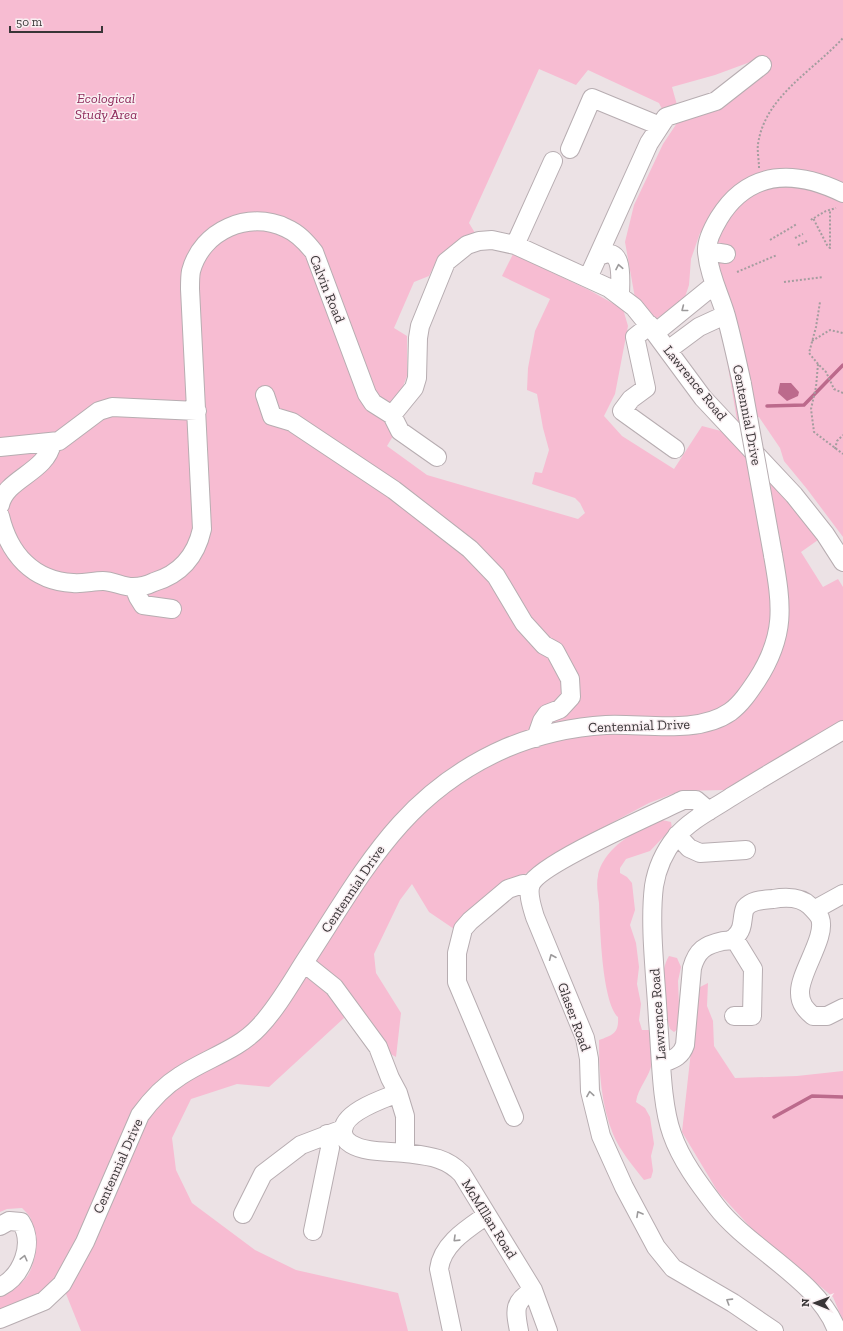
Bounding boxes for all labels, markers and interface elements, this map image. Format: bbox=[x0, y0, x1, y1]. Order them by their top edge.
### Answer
scale bar bbox=[10, 8, 102, 34]
text: 50 m bbox=[16, 15, 43, 29]
park label: Ecological Study Area bbox=[75, 90, 137, 123]
street label: Calvin Road bbox=[306, 253, 348, 326]
one-way arrow bbox=[615, 263, 623, 270]
one-way arrow bbox=[682, 304, 689, 311]
street label: Lawrence Road bbox=[660, 342, 731, 424]
street label: Centennial Drive bbox=[729, 363, 765, 467]
street label: Centennial Drive bbox=[588, 716, 691, 736]
street label: Centennial Drive bbox=[317, 842, 389, 936]
one-way arrow bbox=[548, 954, 556, 961]
street label: Lawrence Road bbox=[646, 967, 670, 1060]
street label: Glaser Road bbox=[554, 980, 594, 1054]
one-way arrow bbox=[586, 1091, 595, 1097]
street label: Centennial Drive bbox=[89, 1116, 147, 1216]
street label: McMIllan Road bbox=[458, 1176, 520, 1262]
one-way arrow bbox=[636, 1211, 643, 1218]
one-way arrow bbox=[453, 1234, 461, 1242]
one-way arrow bbox=[19, 1255, 27, 1262]
north arrow bbox=[795, 1283, 835, 1323]
one-way arrow bbox=[726, 1298, 733, 1306]
text: N bbox=[799, 1298, 812, 1307]

